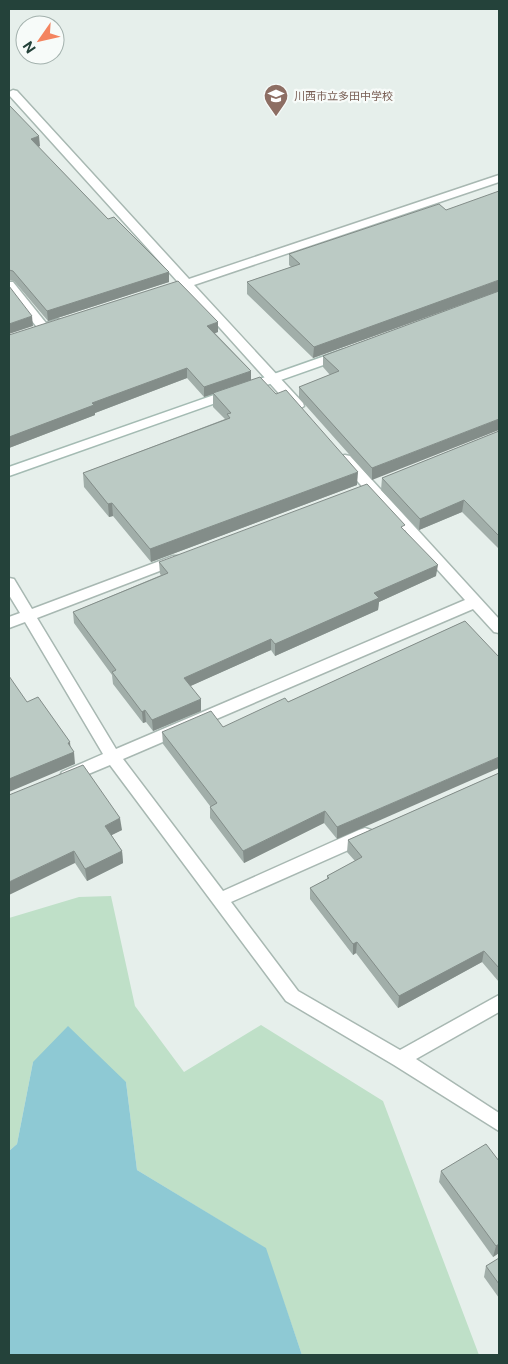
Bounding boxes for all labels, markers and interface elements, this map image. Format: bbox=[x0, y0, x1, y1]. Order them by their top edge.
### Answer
north arrow bbox=[15, 15, 65, 65]
text: N bbox=[20, 38, 39, 56]
school or university icon: 川西市立多田中学校 bbox=[263, 83, 289, 117]
place label: 川西市立多田中学校 bbox=[294, 90, 393, 102]

